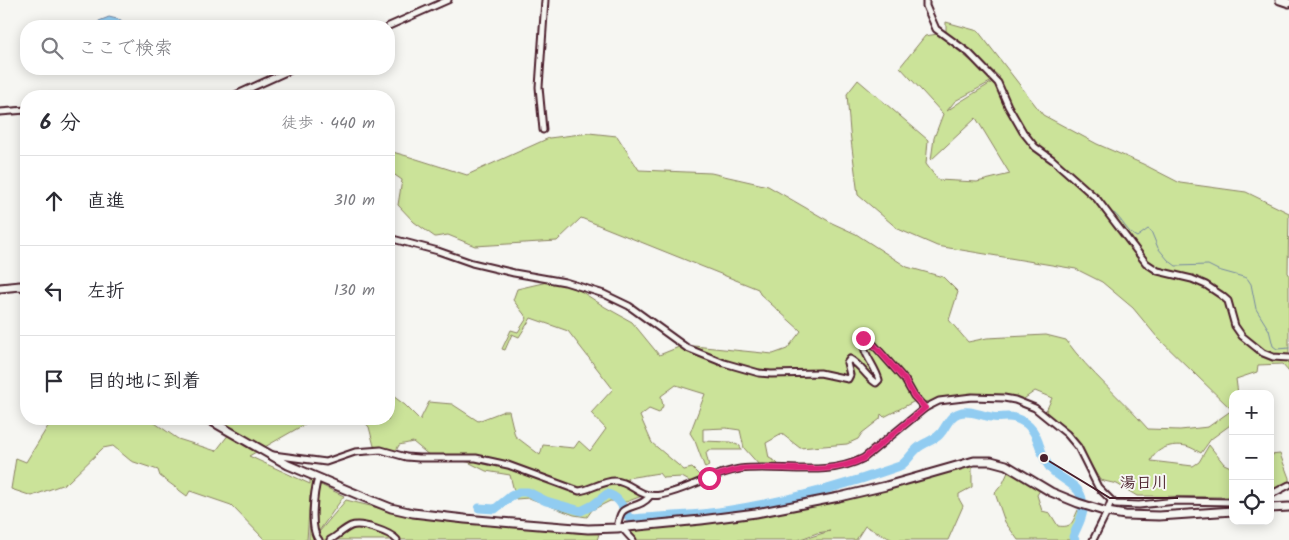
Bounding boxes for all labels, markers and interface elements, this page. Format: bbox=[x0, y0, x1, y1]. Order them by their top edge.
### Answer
search box bbox=[20, 20, 395, 75]
icon: search bbox=[38, 34, 66, 62]
text: ここで検索 bbox=[78, 34, 173, 64]
text: 6 分 bbox=[40, 107, 80, 140]
text: 徒歩 · 440 m bbox=[282, 111, 375, 136]
icon: ahead bbox=[40, 187, 68, 215]
text: 直進 bbox=[87, 187, 125, 217]
text: 310 m bbox=[334, 188, 375, 213]
icon: left bbox=[40, 277, 68, 305]
text: 左折 bbox=[87, 277, 125, 307]
text: 130 m bbox=[334, 278, 375, 303]
route end bbox=[852, 327, 875, 350]
icon: arrive bbox=[40, 367, 68, 395]
text: 目的地に到着 bbox=[87, 367, 201, 397]
map controls bbox=[1229, 390, 1274, 525]
button: + bbox=[1229, 390, 1274, 435]
button: − bbox=[1229, 435, 1274, 480]
route start bbox=[698, 467, 721, 490]
callout: 湯日川 bbox=[1110, 467, 1178, 498]
text: 湯日川 bbox=[1120, 471, 1168, 496]
button: locate bbox=[1229, 480, 1274, 525]

